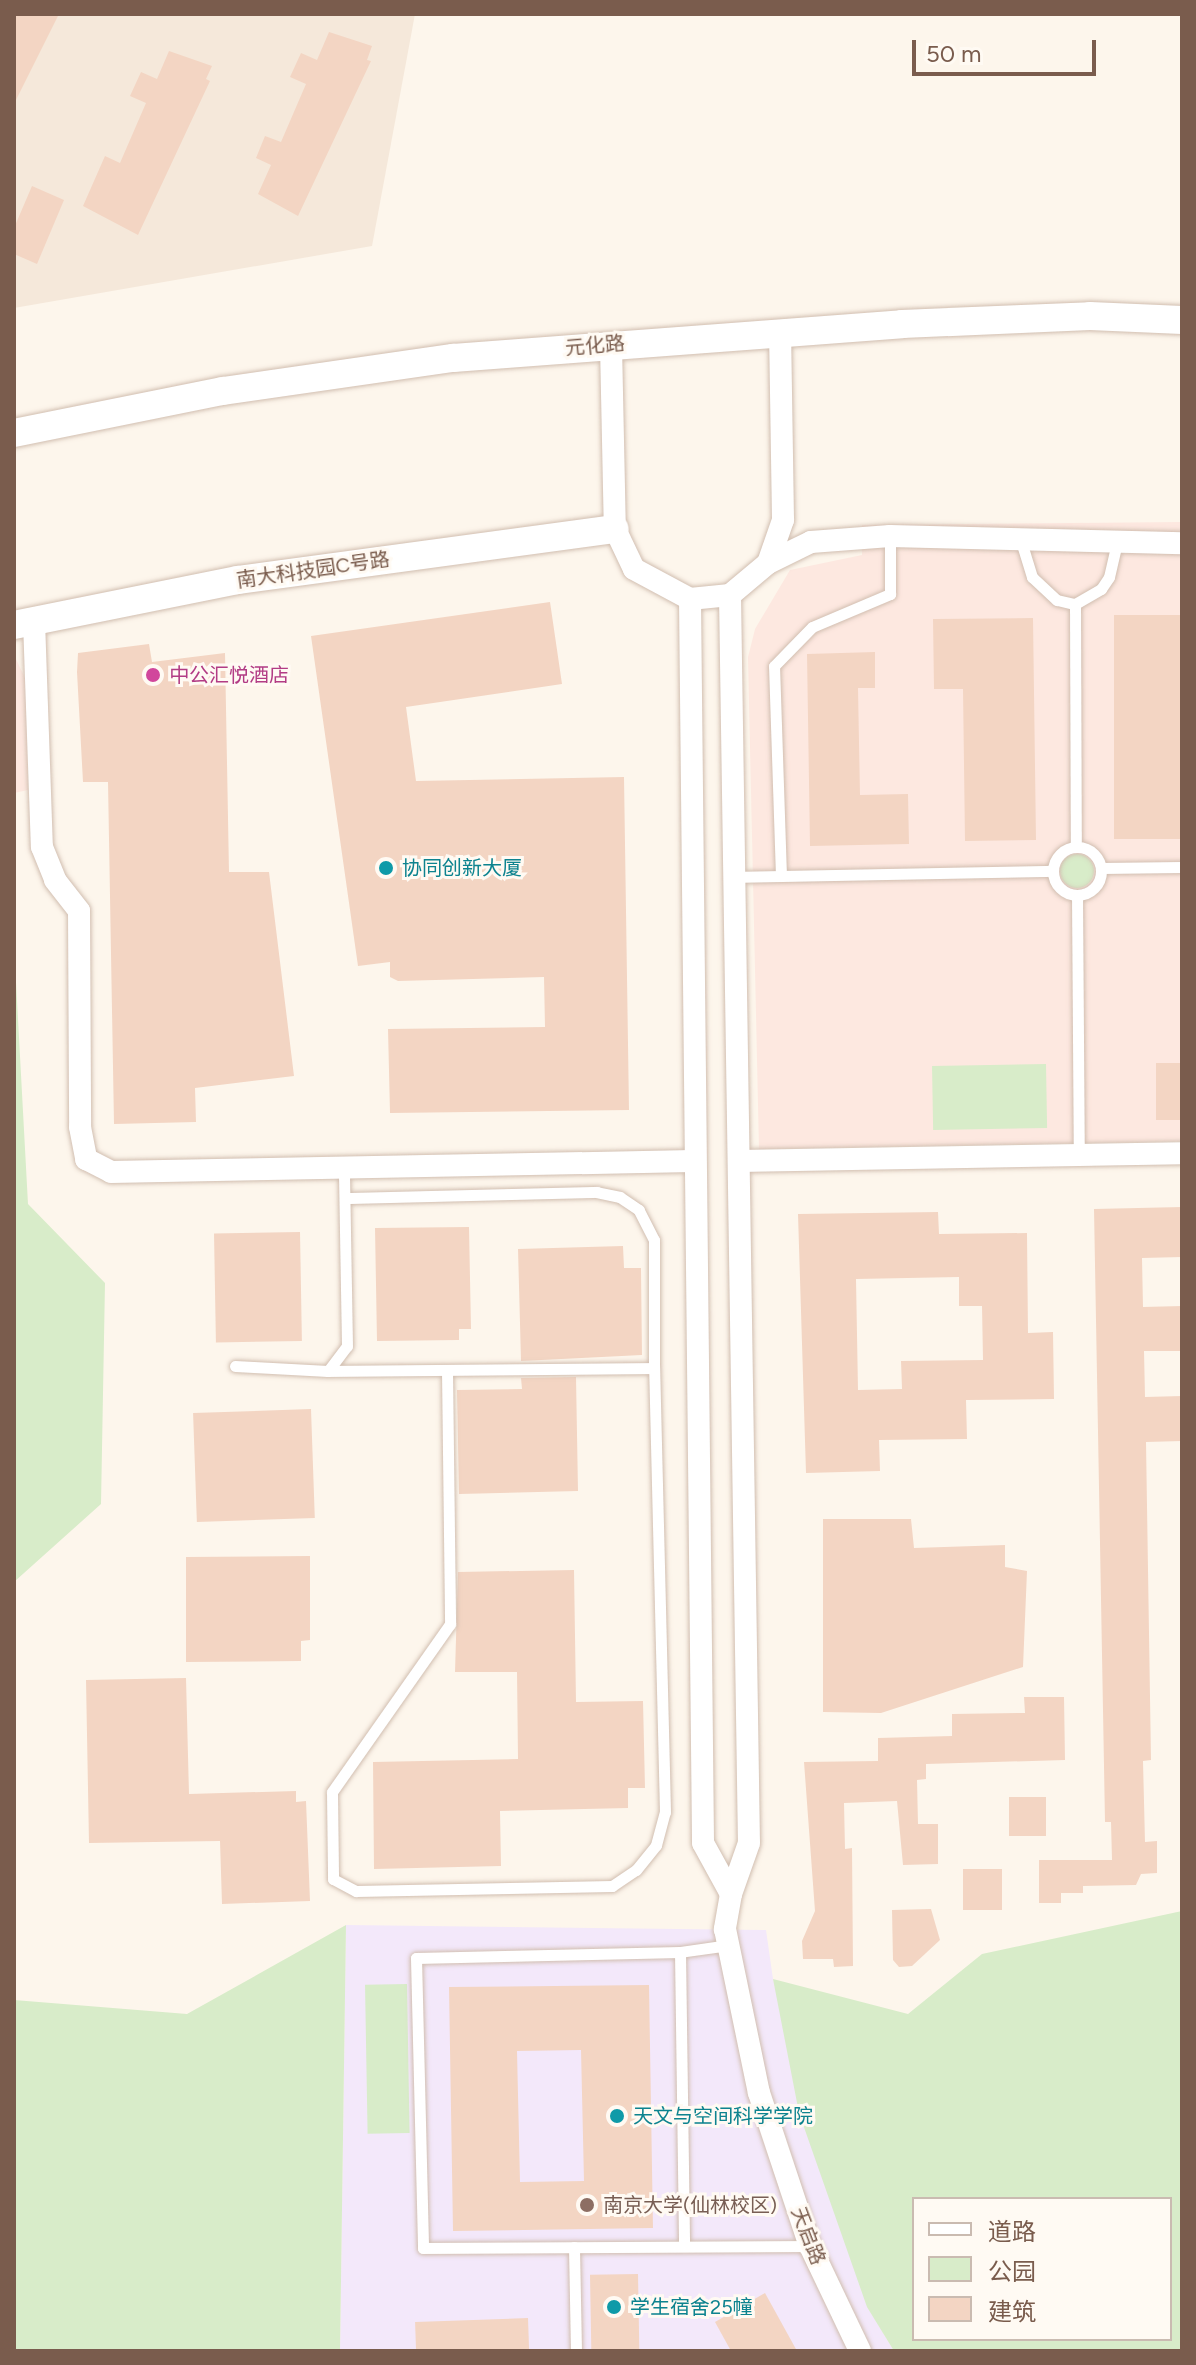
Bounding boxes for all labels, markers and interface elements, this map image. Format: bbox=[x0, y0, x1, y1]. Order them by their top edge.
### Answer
scale bar bbox=[916, 24, 1100, 74]
text: 50 m bbox=[926, 39, 982, 68]
street label: 元化路 bbox=[564, 331, 626, 361]
street label: 南大科技园C号路 bbox=[235, 547, 391, 593]
place label: 中公汇悦酒店 bbox=[169, 663, 289, 687]
marker: 中公汇悦酒店 bbox=[144, 666, 162, 684]
place label: 协同创新大厦 bbox=[402, 856, 522, 880]
marker: 协同创新大厦 bbox=[377, 859, 395, 877]
place label: 天文与空间科学学院 bbox=[633, 2104, 813, 2128]
marker: 天文与空间科学学院 bbox=[608, 2107, 626, 2125]
place label: 南京大学(仙林校区) bbox=[603, 2193, 777, 2217]
marker: 南京大学(仙林校区) bbox=[578, 2196, 596, 2214]
legend bbox=[912, 2197, 1172, 2341]
street label: 天启路 bbox=[786, 2204, 830, 2268]
text: 道路 bbox=[988, 2217, 1036, 2246]
text: 公园 bbox=[988, 2257, 1036, 2286]
place label: 学生宿舍25幢 bbox=[630, 2295, 753, 2319]
text: 建筑 bbox=[988, 2297, 1036, 2326]
marker: 学生宿舍25幢 bbox=[605, 2298, 623, 2316]

